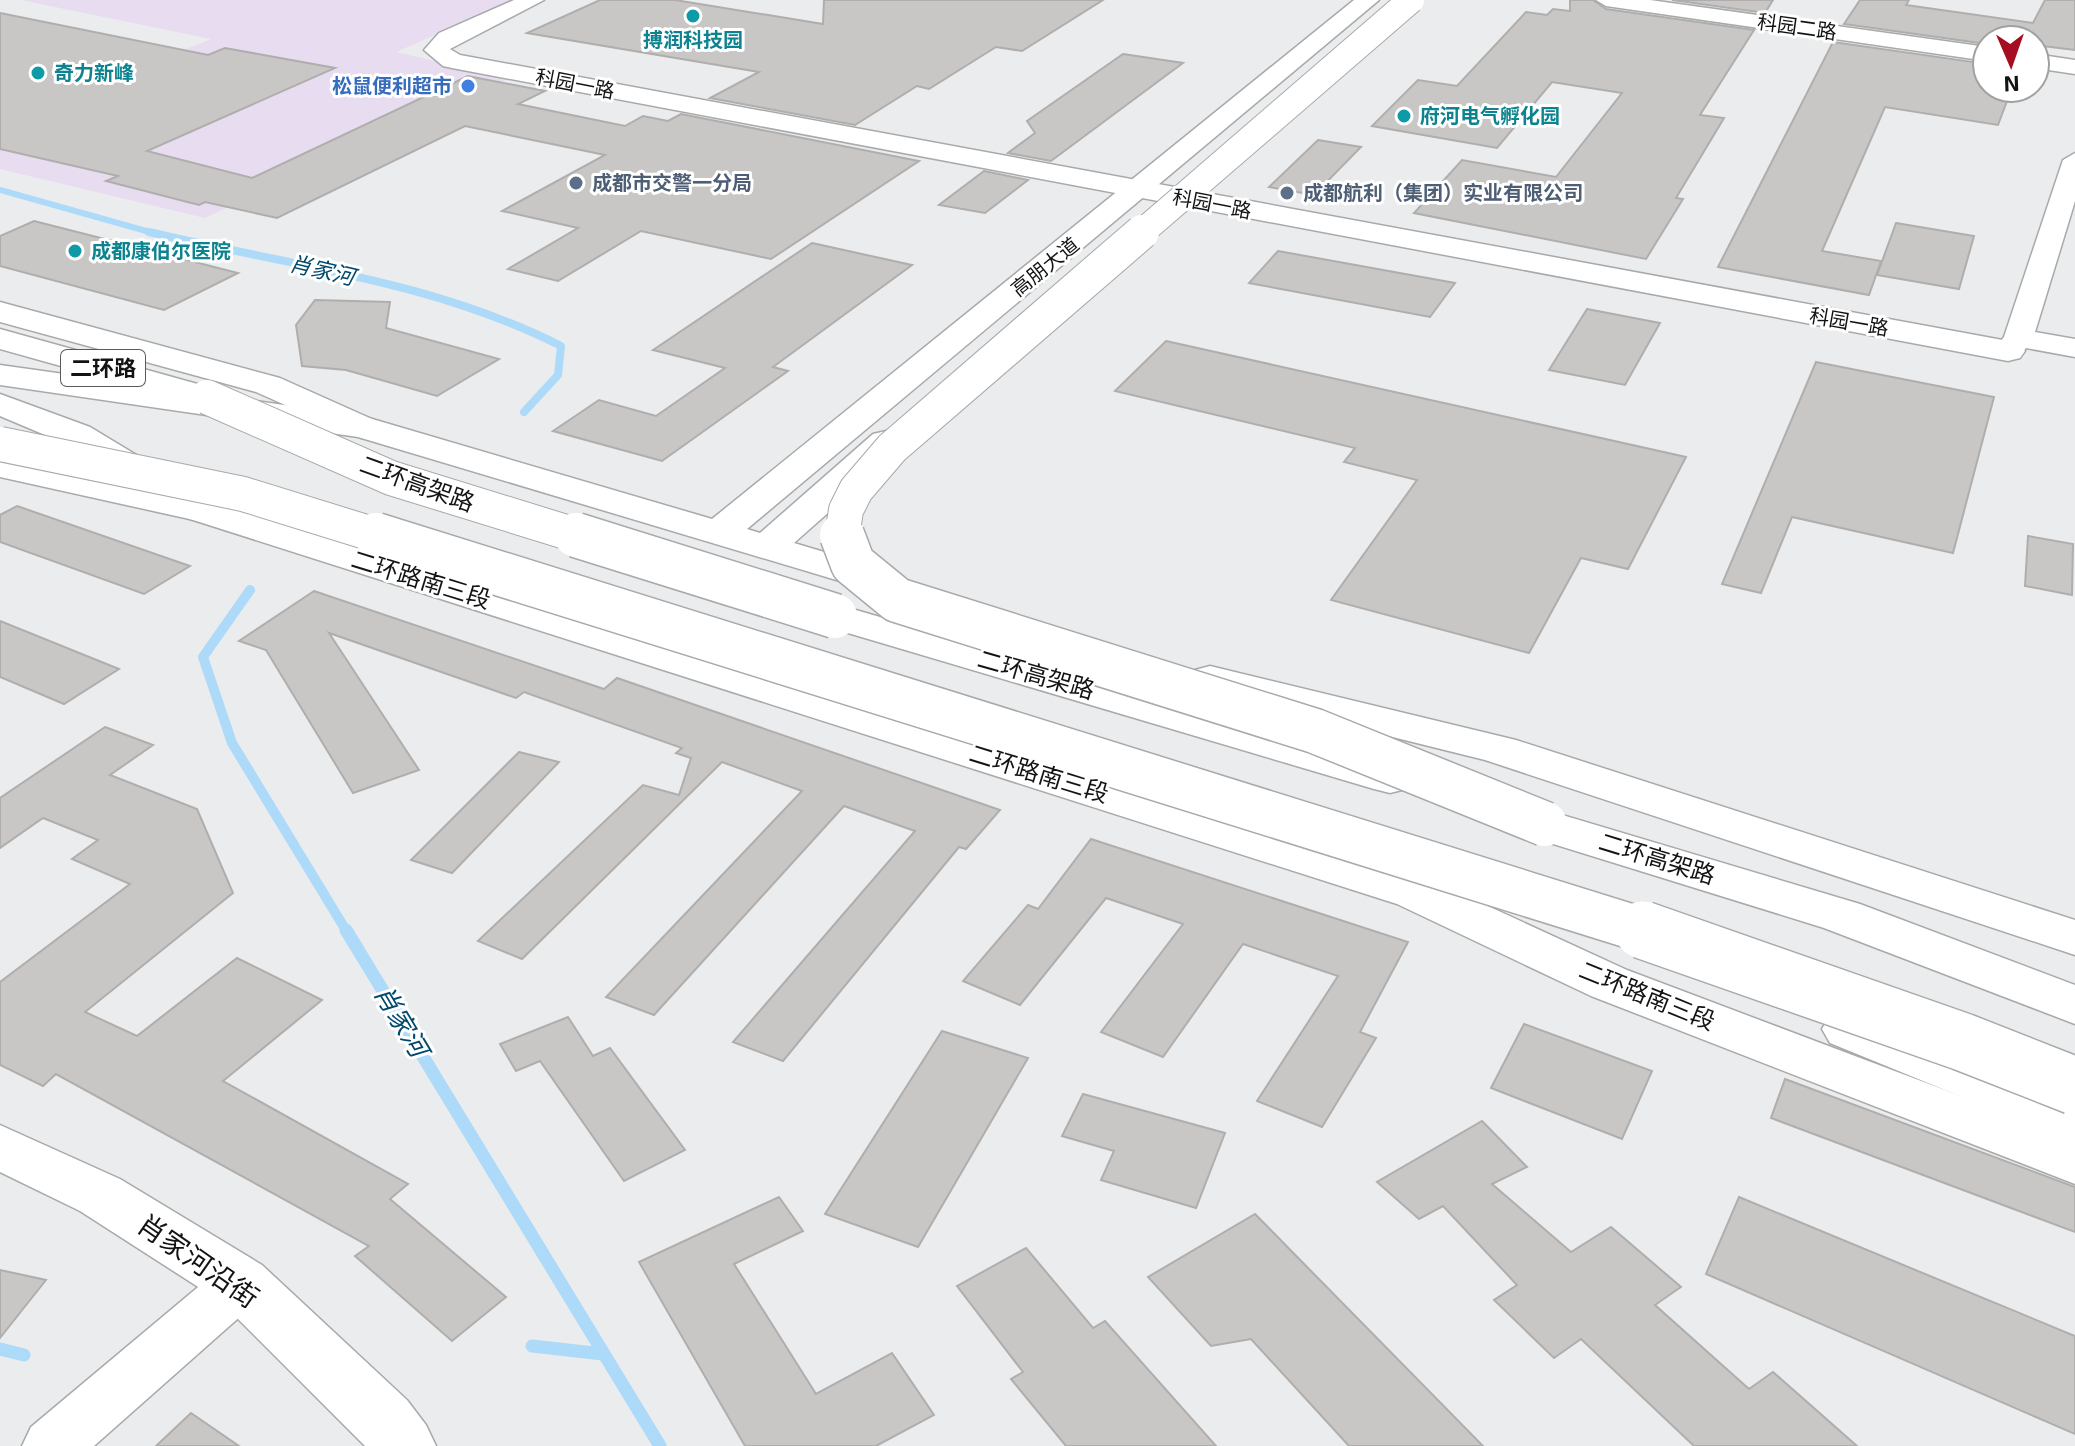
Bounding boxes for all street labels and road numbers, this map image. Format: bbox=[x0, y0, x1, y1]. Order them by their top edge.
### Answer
street label: 科园二路 bbox=[1756, 9, 1838, 43]
street label: 科园一路 bbox=[534, 64, 617, 102]
street label: 科园一路 bbox=[1171, 184, 1254, 222]
street label: 高朋大道 bbox=[1006, 232, 1083, 301]
street label: 科园一路 bbox=[1808, 302, 1891, 340]
road number: 二环路 bbox=[61, 350, 145, 386]
street label: 二环高架路 bbox=[356, 448, 479, 517]
street label: 二环路南三段 bbox=[348, 544, 495, 613]
street label: 二环高架路 bbox=[975, 643, 1098, 704]
street label: 二环路南三段 bbox=[966, 738, 1113, 807]
street label: 二环高架路 bbox=[1596, 826, 1719, 889]
street label: 二环路南三段 bbox=[1575, 954, 1720, 1035]
street label: 肖家河沿街 bbox=[131, 1206, 266, 1314]

